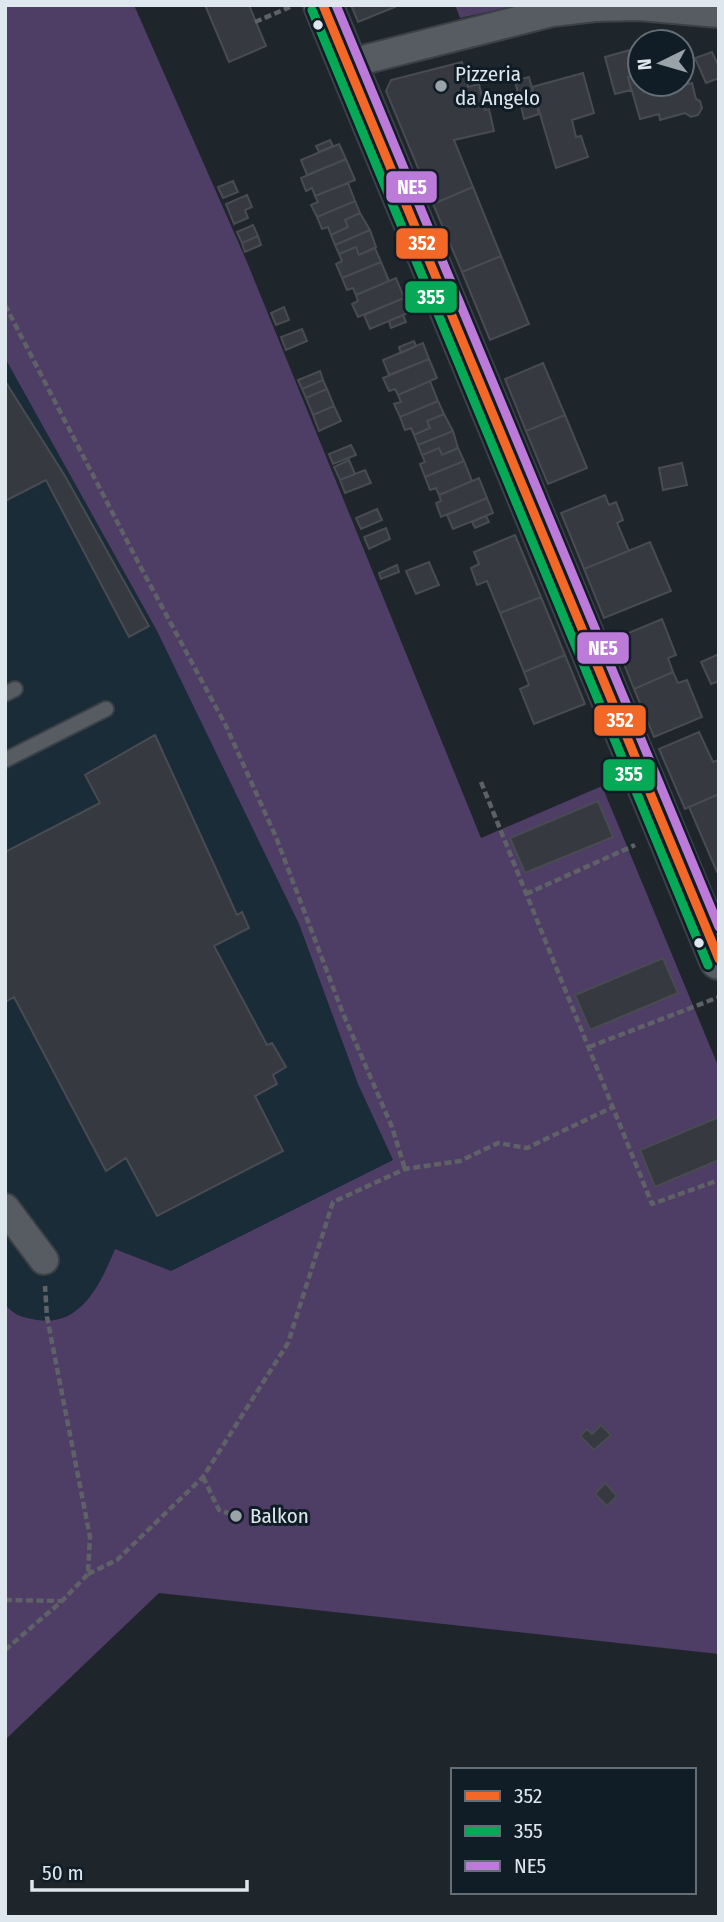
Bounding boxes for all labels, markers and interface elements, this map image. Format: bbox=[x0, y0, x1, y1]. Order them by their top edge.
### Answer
unlabelled marker bbox=[311, 18, 325, 32]
north arrow bbox=[626, 28, 696, 98]
text: N bbox=[633, 58, 657, 71]
place label: Pizzeria da Angelo bbox=[455, 61, 540, 111]
marker: Pizzeria da Angelo bbox=[433, 78, 449, 94]
line badge: NE5 bbox=[385, 170, 438, 204]
text: NE5 bbox=[397, 176, 427, 199]
line badge: 352 bbox=[395, 227, 449, 260]
text: 352 bbox=[408, 232, 436, 255]
line badge: 355 bbox=[404, 280, 458, 314]
text: 355 bbox=[416, 286, 445, 309]
line badge: NE5 bbox=[576, 631, 630, 665]
text: NE5 bbox=[588, 637, 618, 660]
line badge: 352 bbox=[593, 704, 647, 737]
text: 352 bbox=[606, 709, 634, 732]
line badge: 355 bbox=[602, 758, 656, 792]
text: 355 bbox=[614, 763, 643, 786]
unlabelled marker bbox=[692, 936, 706, 950]
place label: Balkon bbox=[250, 1503, 309, 1529]
marker: Balkon bbox=[228, 1508, 244, 1524]
legend bbox=[451, 1768, 696, 1894]
text: 352 bbox=[514, 1783, 542, 1809]
text: 355 bbox=[514, 1818, 543, 1844]
scale bar bbox=[32, 1848, 247, 1892]
text: NE5 bbox=[514, 1853, 546, 1879]
text: 50 m bbox=[42, 1860, 84, 1886]

